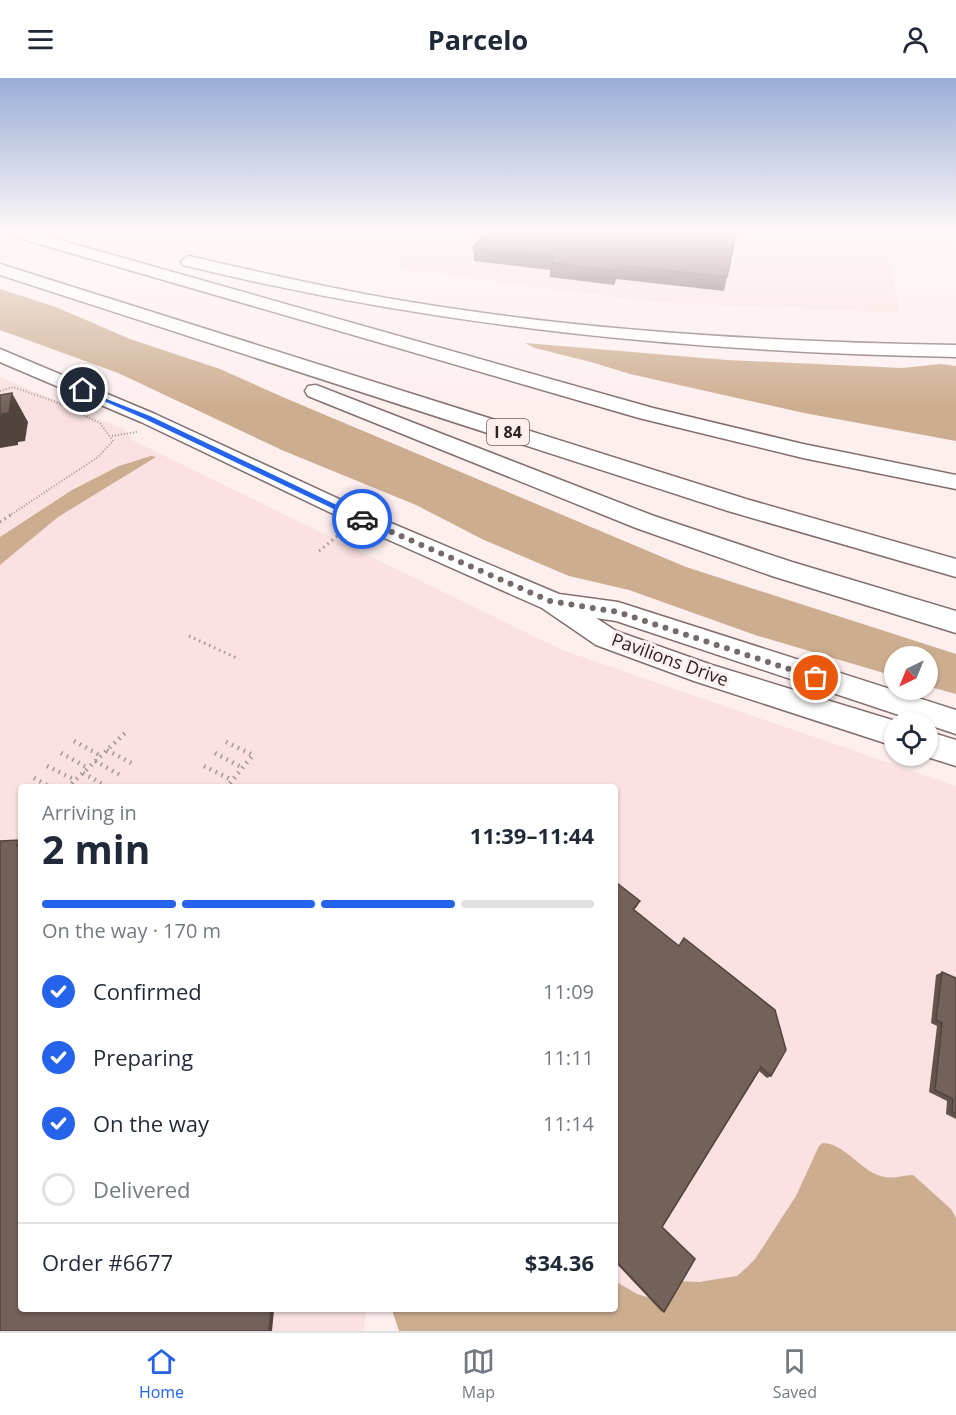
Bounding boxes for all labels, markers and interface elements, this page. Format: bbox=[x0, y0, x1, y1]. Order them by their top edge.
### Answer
text: Parcelo bbox=[428, 21, 528, 58]
icon: menu bbox=[24, 23, 57, 56]
icon: person bbox=[899, 23, 932, 56]
pin bbox=[57, 364, 108, 415]
icon: home bbox=[66, 373, 99, 406]
road number: I 84 bbox=[487, 419, 529, 445]
courier bbox=[332, 489, 392, 549]
icon: car bbox=[346, 503, 379, 536]
street label: Pavilions Drive bbox=[609, 627, 732, 691]
north arrow bbox=[884, 646, 938, 700]
map controls bbox=[884, 646, 938, 766]
pin bbox=[790, 652, 841, 703]
icon: bag bbox=[799, 661, 832, 694]
button: locate bbox=[884, 712, 938, 766]
text: Arriving in bbox=[42, 799, 137, 826]
text: 11:39–11:44 bbox=[470, 820, 594, 850]
text: 2 min bbox=[42, 822, 150, 875]
text: On the way · 170 m bbox=[42, 917, 221, 944]
icon: check bbox=[42, 975, 75, 1008]
text: Confirmed bbox=[93, 976, 202, 1006]
text: 11:09 bbox=[543, 978, 594, 1005]
icon: check bbox=[42, 1041, 75, 1074]
text: Preparing bbox=[93, 1042, 193, 1072]
text: 11:11 bbox=[543, 1044, 594, 1071]
icon: check bbox=[42, 1107, 75, 1140]
text: On the way bbox=[93, 1108, 209, 1138]
text: 11:14 bbox=[543, 1110, 594, 1137]
text: Delivered bbox=[93, 1174, 191, 1204]
text: Order #6677 bbox=[42, 1247, 173, 1277]
text: $34.36 bbox=[525, 1247, 594, 1277]
tab: Home bbox=[139, 1345, 184, 1403]
tab: Map bbox=[462, 1345, 495, 1403]
tab: Saved bbox=[773, 1345, 817, 1403]

